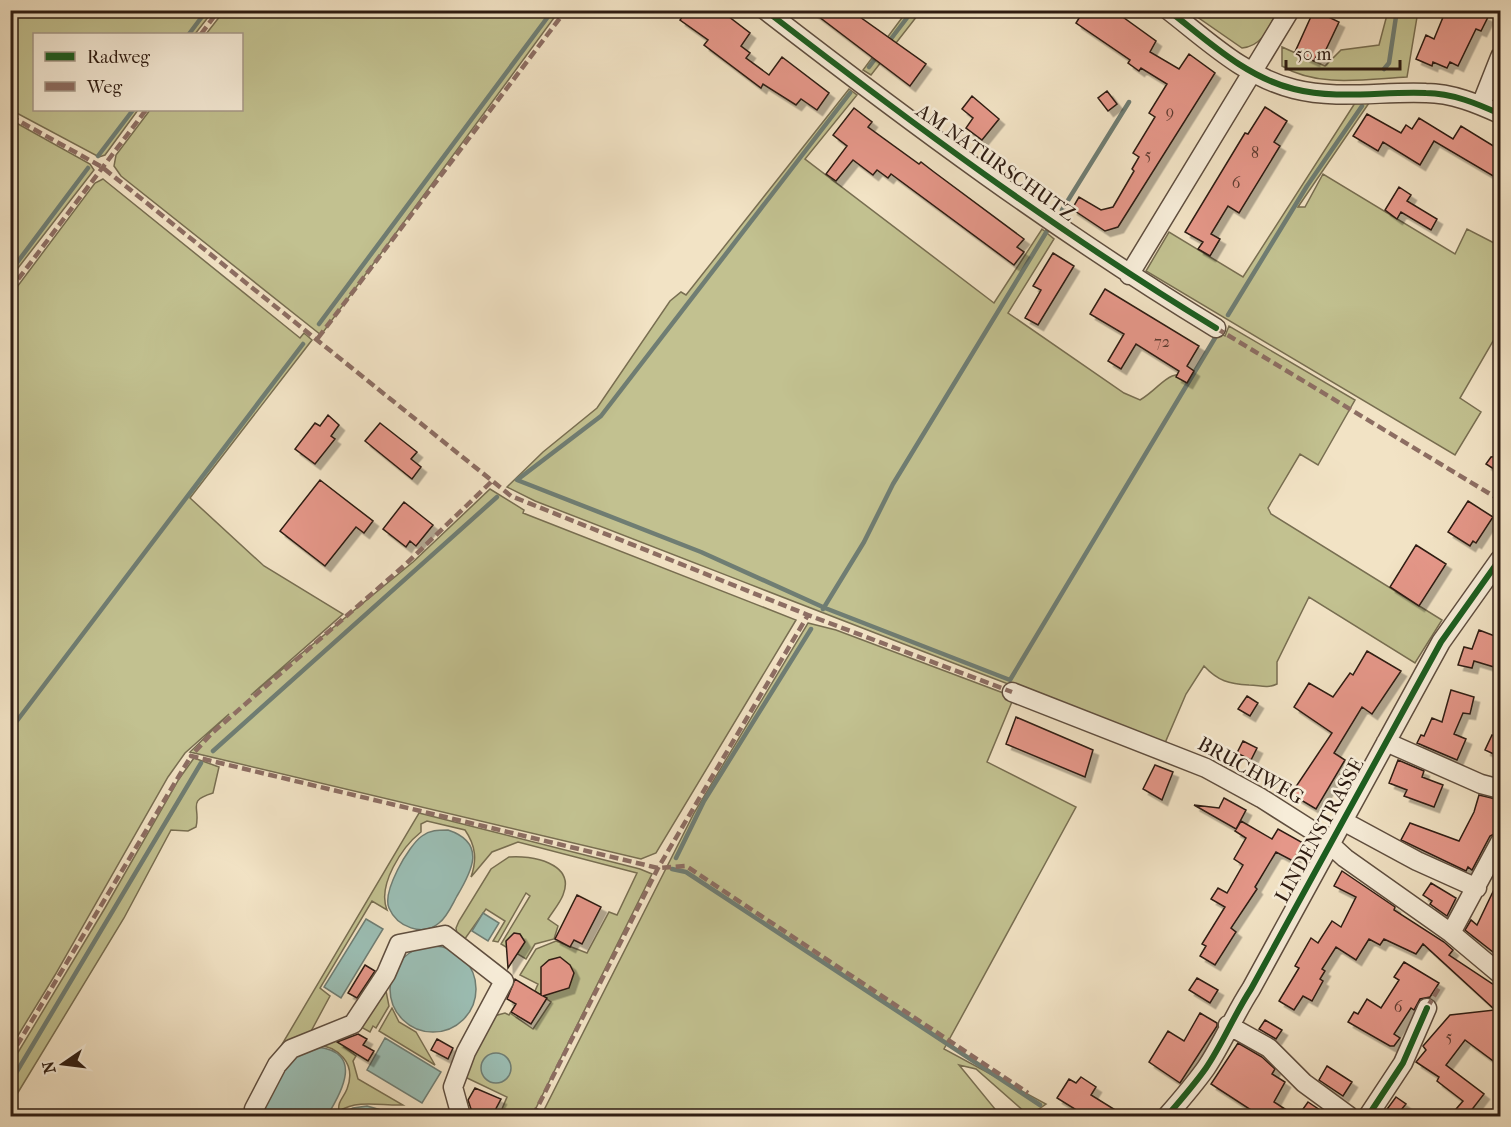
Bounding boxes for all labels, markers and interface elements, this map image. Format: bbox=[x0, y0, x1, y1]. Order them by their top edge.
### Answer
legend bbox=[33, 33, 243, 111]
scale bar bbox=[1286, 33, 1400, 71]
text: 50 m bbox=[1295, 44, 1332, 65]
text: Radweg bbox=[87, 47, 150, 68]
text: Weg bbox=[86, 77, 122, 98]
street label: AM NATURSCHUTZ bbox=[911, 98, 1080, 226]
house number: 9 bbox=[1166, 102, 1174, 121]
house number: 8 bbox=[1251, 143, 1259, 162]
house number: 5 bbox=[1145, 145, 1152, 164]
house number: 6 bbox=[1232, 173, 1241, 192]
house number: 72 bbox=[1154, 332, 1170, 351]
street label: BRUCHWEG bbox=[1194, 732, 1308, 809]
street label: LINDENSTRASSE bbox=[1270, 754, 1369, 906]
house number: 6 bbox=[1394, 997, 1403, 1016]
house number: 5 bbox=[1446, 1027, 1453, 1046]
north arrow bbox=[33, 1034, 93, 1094]
text: N bbox=[38, 1058, 60, 1076]

